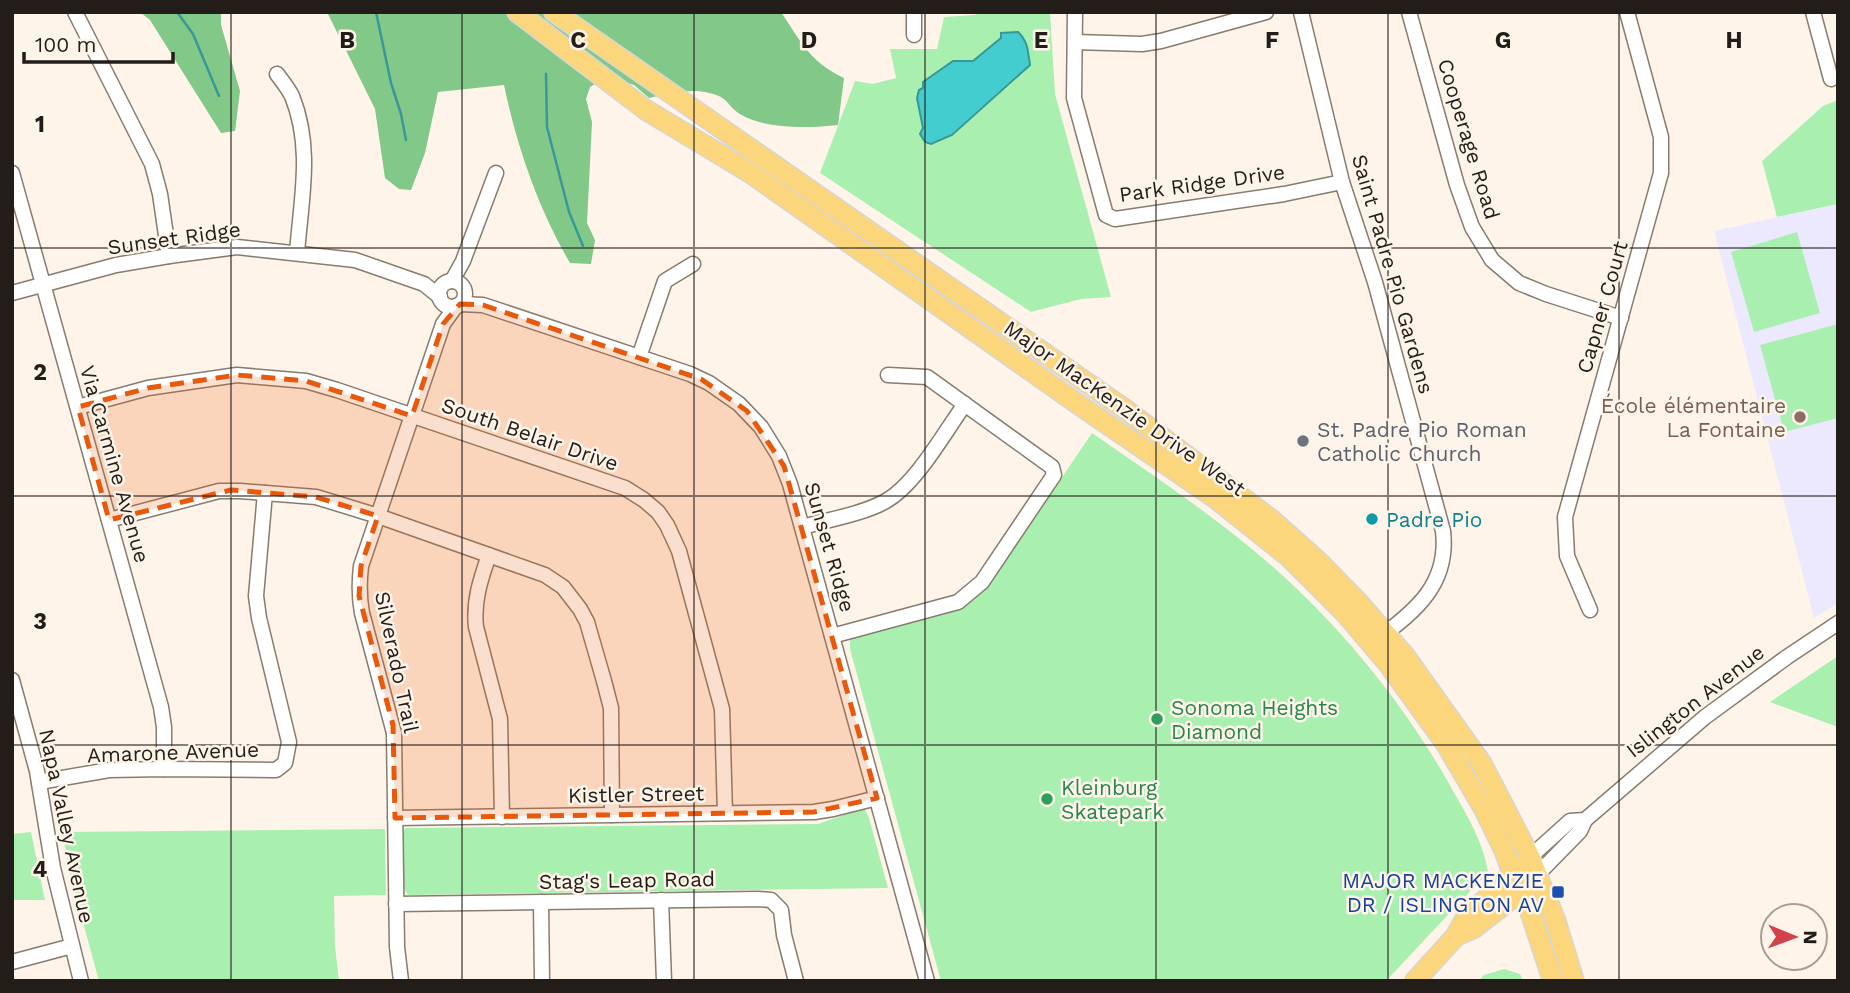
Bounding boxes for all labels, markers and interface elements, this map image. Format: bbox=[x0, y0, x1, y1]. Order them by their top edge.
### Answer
scale bar bbox=[24, 21, 173, 65]
text: B bbox=[339, 27, 355, 54]
text: C bbox=[570, 27, 586, 54]
text: D bbox=[801, 27, 817, 54]
text: E bbox=[1034, 27, 1048, 54]
text: F bbox=[1265, 27, 1279, 54]
text: G bbox=[1495, 27, 1511, 54]
text: H bbox=[1725, 27, 1743, 54]
text: 100 m bbox=[35, 32, 97, 57]
street label: Cooperage Road bbox=[1433, 56, 1505, 222]
text: 1 bbox=[35, 111, 45, 138]
street label: Saint Padre Pio Gardens bbox=[1347, 151, 1439, 397]
street label: Park Ridge Drive bbox=[1117, 159, 1287, 207]
street label: Sunset Ridge bbox=[106, 216, 242, 260]
street label: Capner Court bbox=[1571, 238, 1633, 376]
street label: Major MacKenzie Drive West bbox=[999, 315, 1251, 501]
text: 2 bbox=[33, 359, 47, 386]
street label: Via Carmine Avenue bbox=[75, 363, 155, 565]
street label: South Belair Drive bbox=[438, 392, 622, 476]
place label: École élémentaire La Fontaine bbox=[1601, 393, 1786, 442]
marker: École élémentaire La Fontaine bbox=[1792, 409, 1808, 425]
place label: St. Padre Pio Roman Catholic Church bbox=[1317, 417, 1527, 466]
marker: St. Padre Pio Roman Catholic Church bbox=[1295, 433, 1311, 449]
street label: Sunset Ridge bbox=[800, 479, 860, 615]
place label: Padre Pio bbox=[1386, 507, 1482, 532]
marker: Padre Pio bbox=[1364, 511, 1380, 527]
street label: Silverado Trail bbox=[370, 589, 424, 736]
text: 3 bbox=[33, 608, 47, 635]
street label: Islington Avenue bbox=[1621, 639, 1769, 763]
place label: Sonoma Heights Diamond bbox=[1171, 695, 1338, 744]
marker: Sonoma Heights Diamond bbox=[1149, 711, 1165, 727]
street label: Napa Valley Avenue bbox=[34, 727, 100, 925]
street label: Amarone Avenue bbox=[86, 737, 260, 767]
place label: Kleinburg Skatepark bbox=[1061, 775, 1164, 824]
street label: Kistler Street bbox=[568, 780, 705, 808]
marker: Kleinburg Skatepark bbox=[1039, 791, 1055, 807]
text: 4 bbox=[33, 856, 48, 883]
street label: Stag's Leap Road bbox=[539, 866, 715, 894]
place label: MAJOR MACKENZIE DR / ISLINGTON AV bbox=[1342, 868, 1544, 917]
marker: MAJOR MACKENZIE DR / ISLINGTON AV bbox=[1550, 884, 1566, 900]
north arrow bbox=[1759, 902, 1829, 972]
text: N bbox=[1799, 930, 1822, 945]

